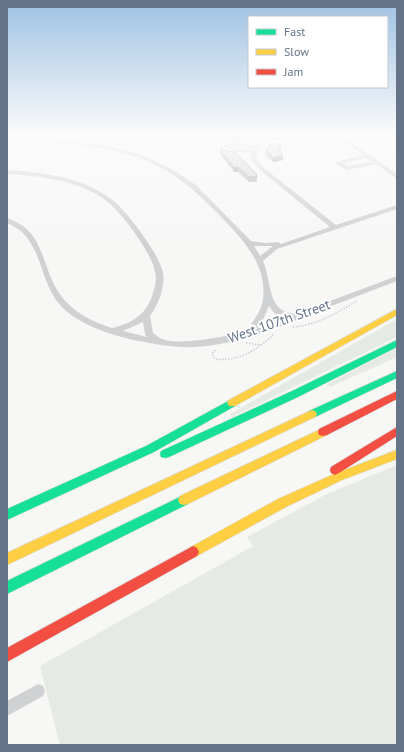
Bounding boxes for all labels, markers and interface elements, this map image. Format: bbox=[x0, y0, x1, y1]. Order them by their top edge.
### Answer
legend bbox=[248, 16, 388, 88]
text: Fast bbox=[284, 24, 305, 39]
text: Slow bbox=[284, 44, 309, 59]
text: Jam bbox=[283, 64, 303, 79]
street label: West 107th Street bbox=[226, 295, 333, 347]

